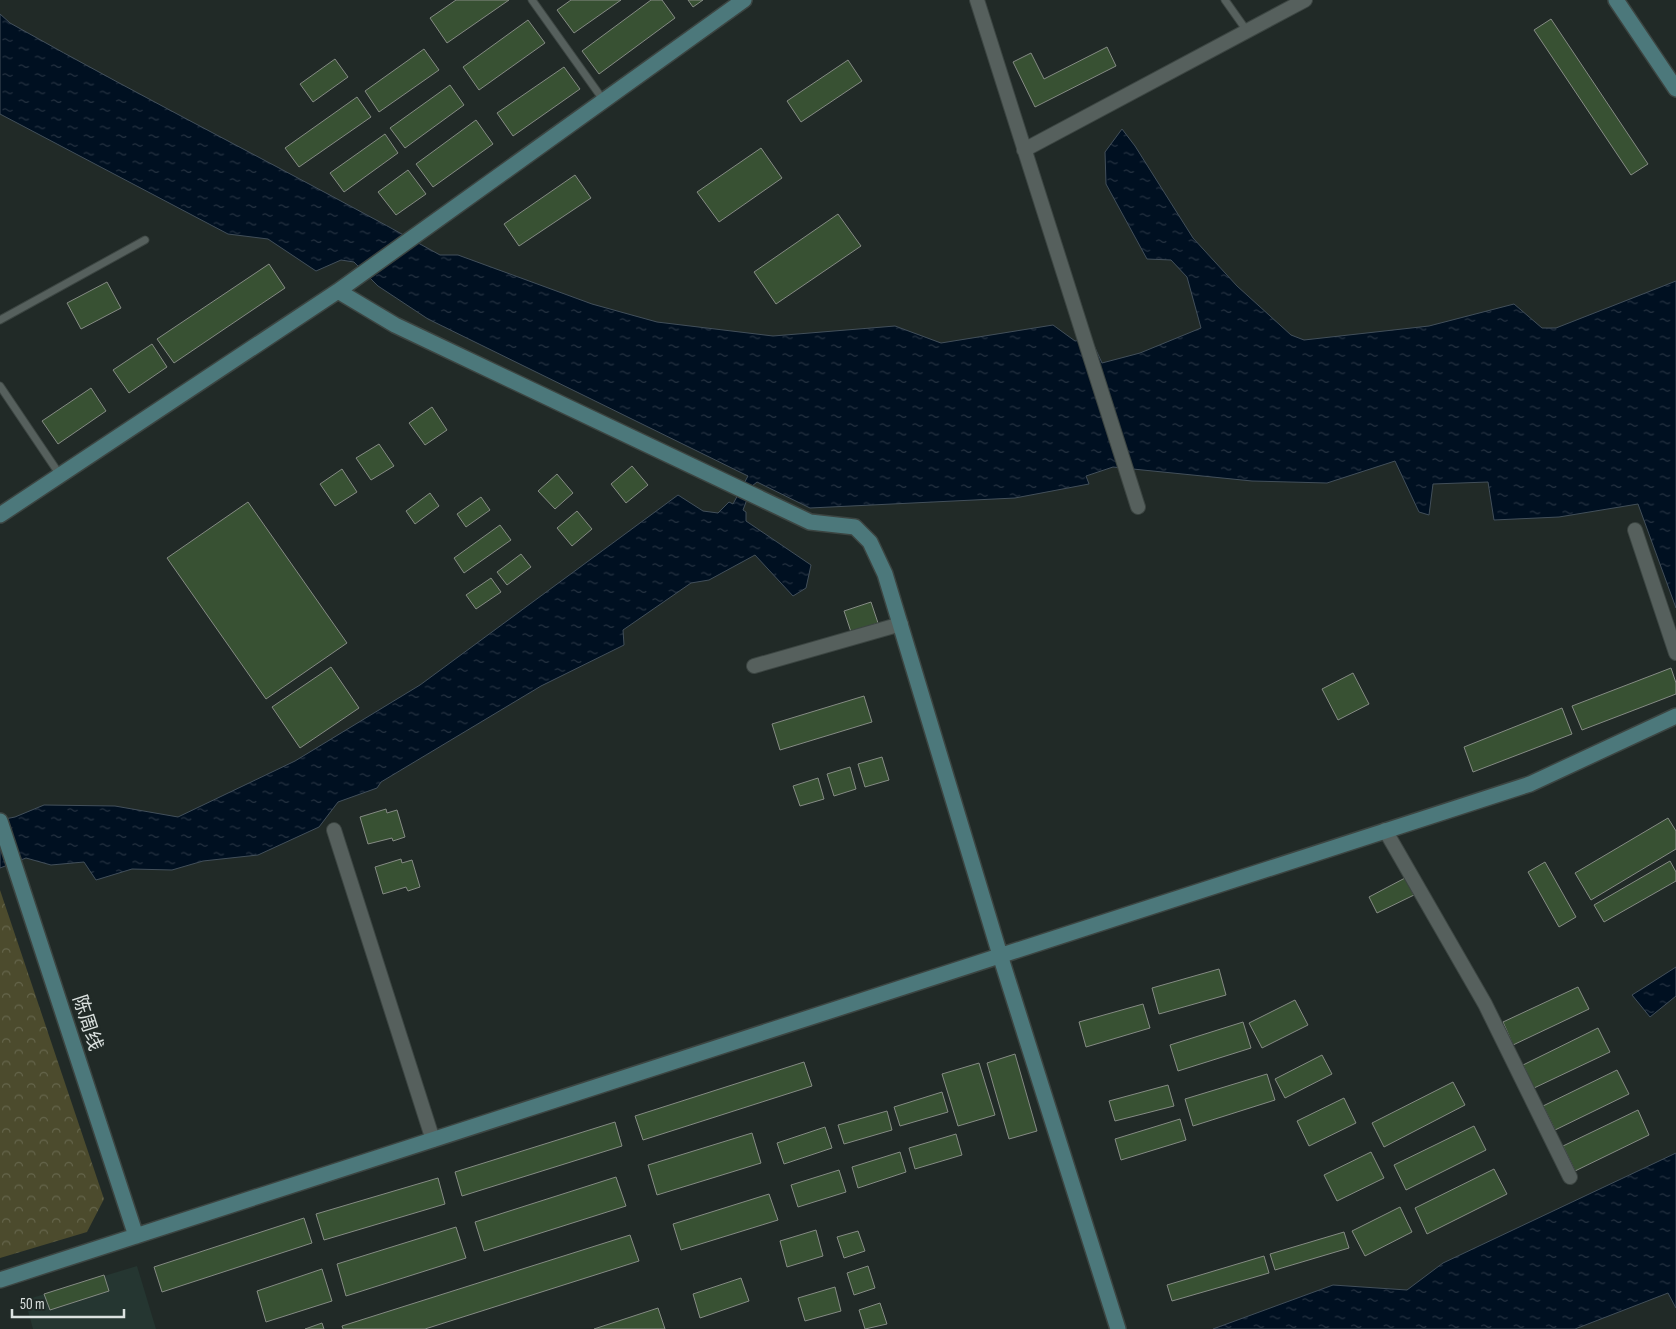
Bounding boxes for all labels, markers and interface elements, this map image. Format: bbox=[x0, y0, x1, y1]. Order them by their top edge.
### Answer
street label: 陈周线 bbox=[67, 992, 107, 1054]
scale bar bbox=[12, 1286, 125, 1318]
text: 50 m bbox=[20, 1295, 45, 1314]

